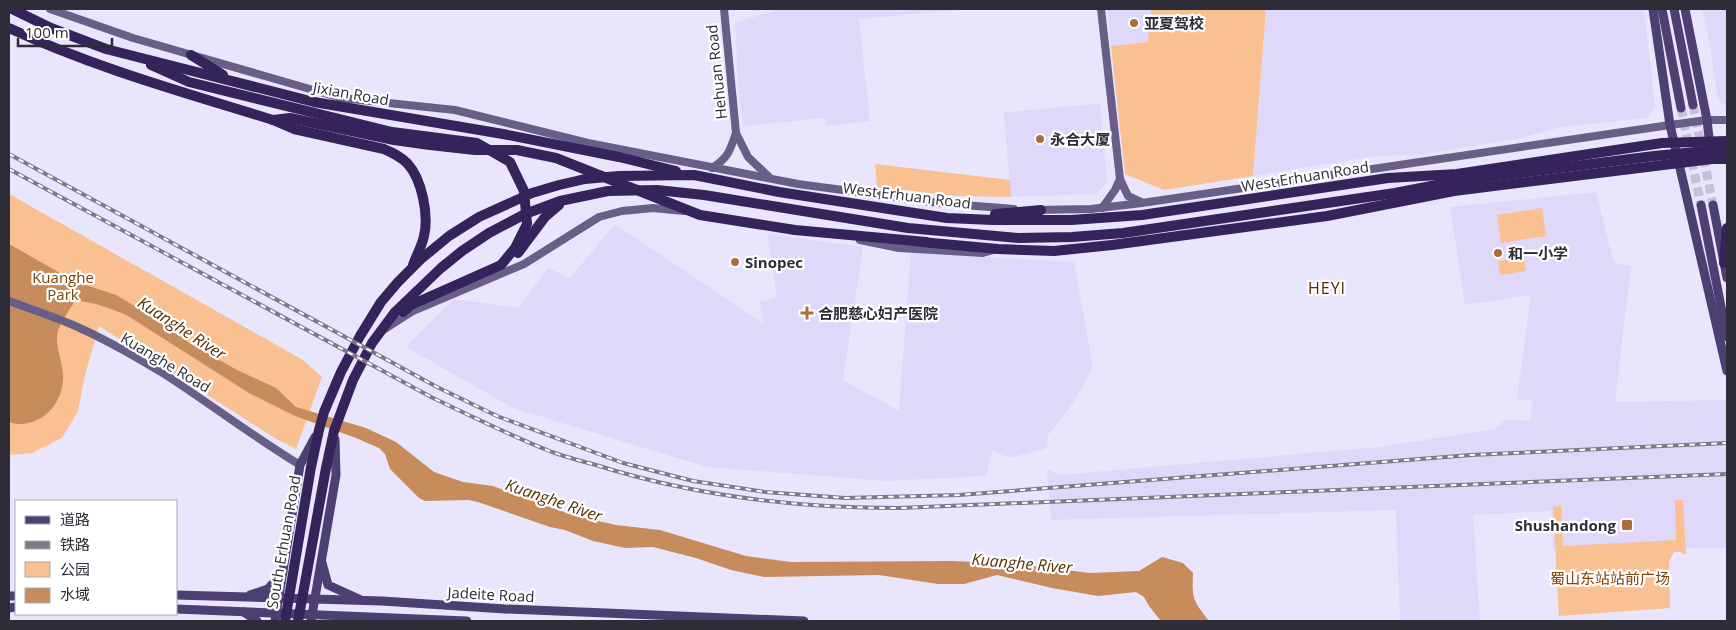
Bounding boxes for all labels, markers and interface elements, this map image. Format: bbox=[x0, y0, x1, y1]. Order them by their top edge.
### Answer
place label: 亚夏驾校 bbox=[1144, 13, 1204, 33]
scale bar bbox=[18, 15, 111, 47]
marker: 亚夏驾校 bbox=[1128, 17, 1140, 29]
text: 100 m bbox=[25, 22, 69, 42]
street label: Hehuan Road bbox=[701, 24, 731, 120]
street label: Jixian Road bbox=[310, 76, 390, 110]
place label: 永合大厦 bbox=[1050, 129, 1110, 149]
marker: 永合大厦 bbox=[1034, 133, 1046, 145]
street label: West Erhuan Road bbox=[1240, 156, 1370, 196]
street label: West Erhuan Road bbox=[842, 177, 972, 213]
place label: 和一小学 bbox=[1508, 243, 1568, 263]
marker: 和一小学 bbox=[1492, 247, 1504, 259]
place label: Sinopec bbox=[745, 252, 803, 272]
marker: Sinopec bbox=[729, 256, 741, 268]
park label: Kuanghe Park bbox=[32, 267, 94, 304]
district label: HEYI bbox=[1308, 277, 1346, 299]
water label: Kuanghe River bbox=[134, 291, 231, 365]
place label: 合肥慈心妇产医院 bbox=[818, 303, 938, 323]
marker: 合肥慈心妇产医院 bbox=[800, 306, 814, 320]
street label: Kuanghe Road bbox=[117, 327, 215, 397]
water label: Kuanghe River bbox=[503, 473, 606, 527]
street label: South Erhuan Road bbox=[261, 474, 305, 610]
legend bbox=[15, 500, 178, 615]
text: 道路 bbox=[60, 509, 90, 529]
place label: Shushandong bbox=[1515, 515, 1617, 535]
marker: Shushandong bbox=[1620, 518, 1634, 532]
text: 铁路 bbox=[60, 534, 90, 554]
water label: Kuanghe River bbox=[971, 548, 1074, 578]
text: 公园 bbox=[60, 559, 90, 579]
park label: 蜀山东站站前广场 bbox=[1550, 568, 1670, 588]
street label: Jadeite Road bbox=[445, 582, 535, 606]
text: 水域 bbox=[60, 584, 90, 604]

